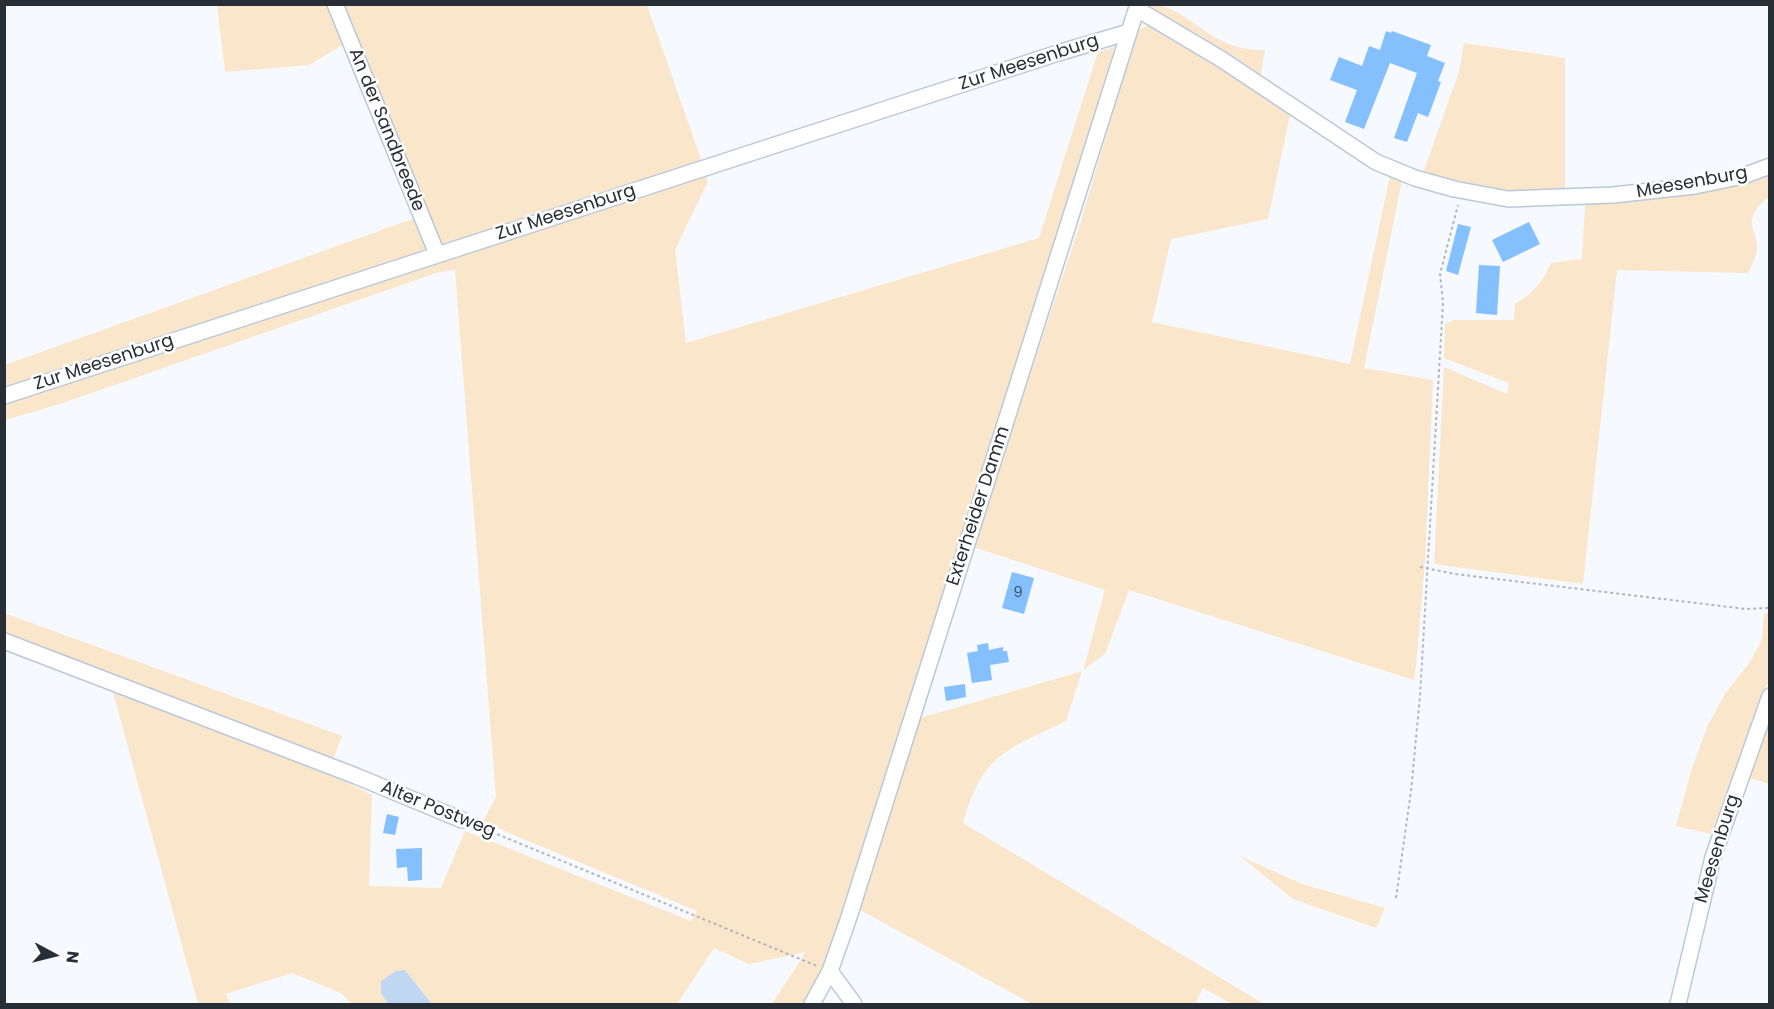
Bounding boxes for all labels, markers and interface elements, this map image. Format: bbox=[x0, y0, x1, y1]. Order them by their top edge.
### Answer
street label: Zur Meesenburg bbox=[957, 30, 1101, 96]
street label: An der Sandbreede bbox=[343, 45, 429, 215]
street label: Meesenburg bbox=[1635, 163, 1749, 203]
street label: Zur Meesenburg bbox=[494, 180, 638, 246]
street label: Zur Meesenburg bbox=[32, 330, 176, 396]
street label: Exterheider Damm bbox=[943, 424, 1015, 588]
house number: 9 bbox=[1013, 584, 1023, 602]
street label: Alter Postweg bbox=[378, 777, 498, 843]
street label: Meesenburg bbox=[1691, 792, 1745, 906]
north arrow bbox=[24, 925, 84, 985]
text: N bbox=[60, 950, 85, 965]

